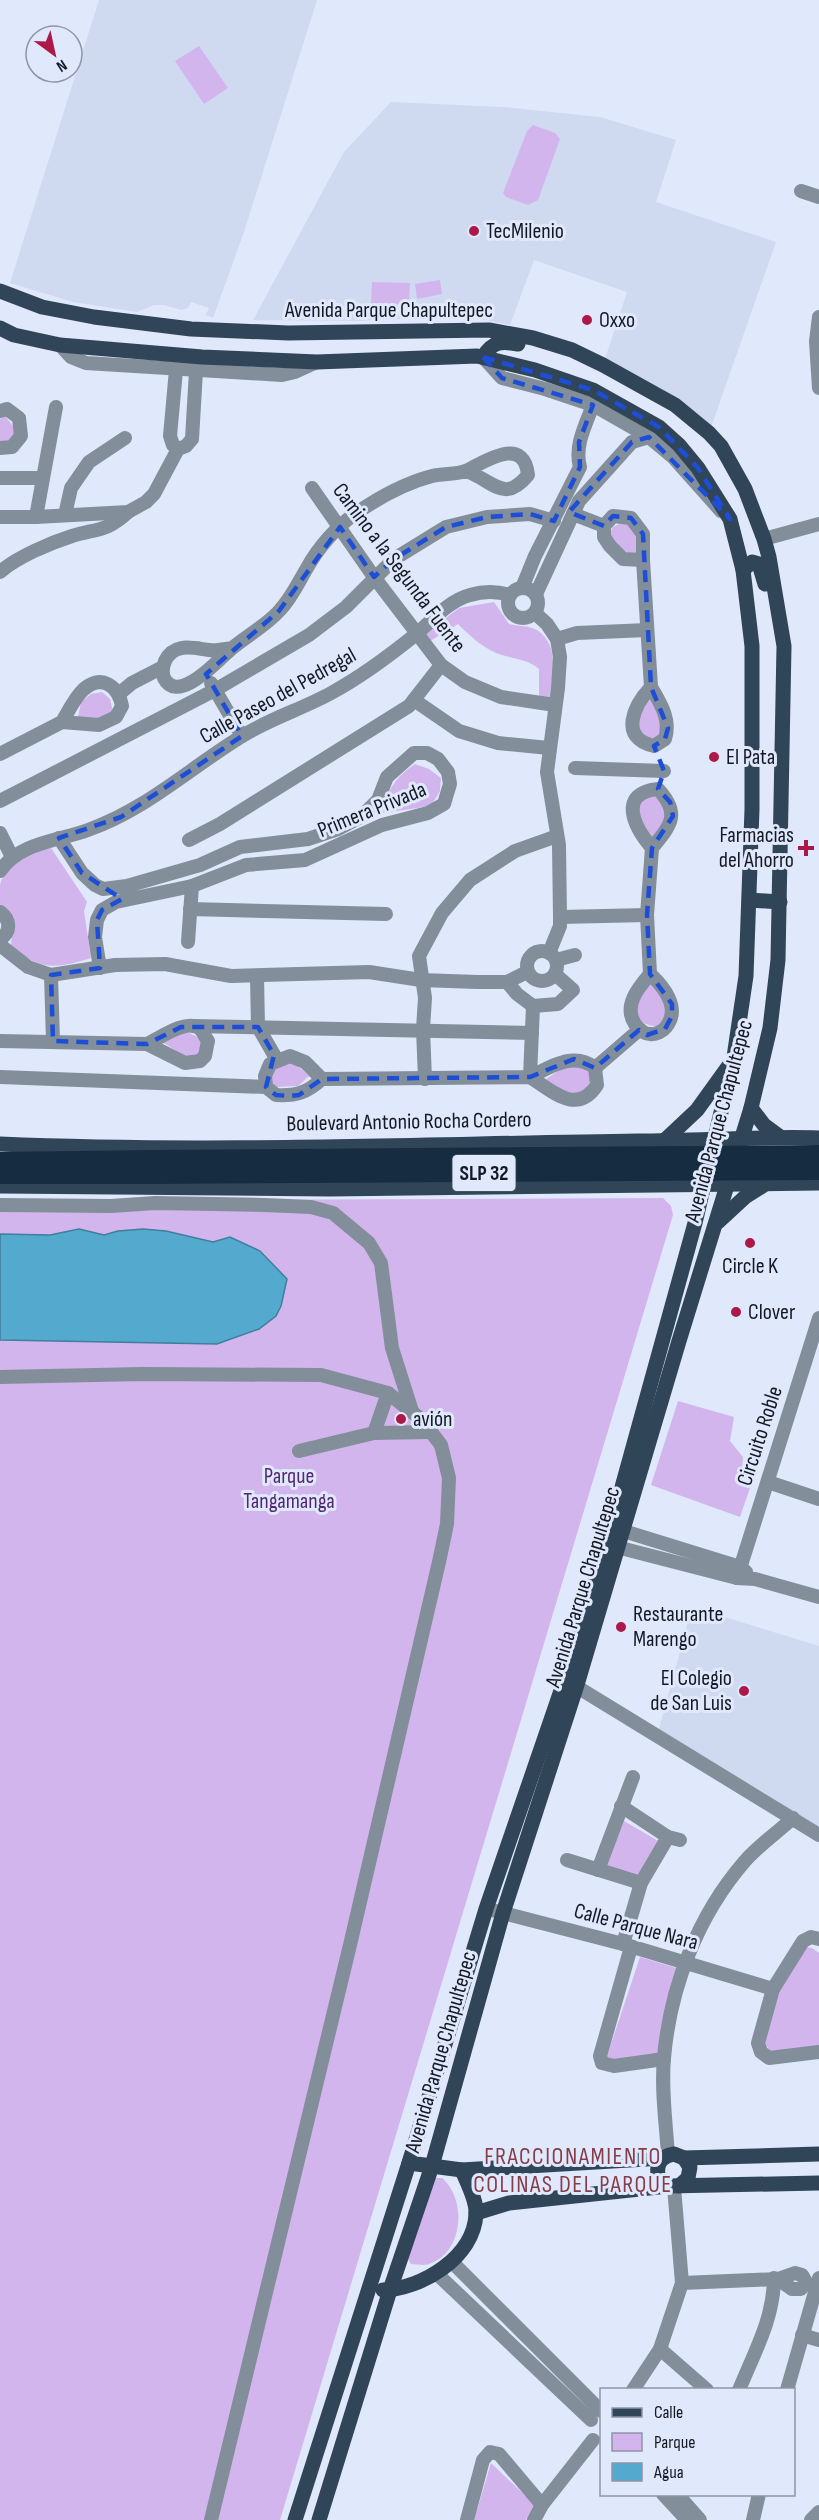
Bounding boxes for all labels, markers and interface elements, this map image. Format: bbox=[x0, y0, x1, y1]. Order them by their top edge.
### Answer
north arrow bbox=[24, 24, 84, 84]
text: N bbox=[53, 55, 70, 76]
place label: TecMilenio bbox=[486, 218, 564, 245]
marker: TecMilenio bbox=[467, 224, 481, 238]
street label: Avenida Parque Chapultepec bbox=[284, 297, 493, 324]
place label: Oxxo bbox=[599, 307, 635, 334]
marker: Oxxo bbox=[580, 313, 594, 327]
street label: Camino a la Segunda Fuente bbox=[326, 478, 472, 658]
street label: Calle Paseo del Pedregal bbox=[195, 642, 361, 750]
place label: El Pata bbox=[726, 744, 775, 771]
marker: El Pata bbox=[707, 750, 721, 764]
street label: Primera Privada bbox=[314, 776, 430, 844]
place label: Farmacias del Ahorro bbox=[719, 822, 794, 874]
marker: Farmacias del Ahorro bbox=[799, 841, 813, 855]
street label: Avenida Parque Chapultepec bbox=[679, 1017, 759, 1226]
street label: Boulevard Antonio Rocha Cordero bbox=[286, 1106, 532, 1138]
road number: SLP 32 bbox=[452, 1155, 516, 1191]
marker: Circle K bbox=[743, 1236, 757, 1250]
place label: Circle K bbox=[722, 1253, 778, 1280]
place label: Clover bbox=[748, 1299, 795, 1326]
marker: Clover bbox=[729, 1305, 743, 1319]
street label: Circuito Roble bbox=[731, 1383, 789, 1489]
place label: avión bbox=[413, 1406, 452, 1433]
marker: avión bbox=[394, 1412, 408, 1426]
park label: Parque Tangamanga bbox=[243, 1463, 335, 1515]
street label: Avenida Parque Chapultepec bbox=[539, 1484, 626, 1691]
place label: Restaurante Marengo bbox=[633, 1601, 723, 1653]
marker: Restaurante Marengo bbox=[614, 1620, 628, 1634]
place label: El Colegio de San Luis bbox=[650, 1665, 732, 1717]
marker: El Colegio de San Luis bbox=[737, 1684, 751, 1698]
street label: Calle Parque Nara bbox=[571, 1897, 701, 1957]
street label: Avenida Parque Chapultepec bbox=[399, 1948, 483, 2157]
district label: FRACCIONAMIENTO COLINAS DEL PARQUE bbox=[473, 2142, 673, 2199]
legend bbox=[600, 2388, 795, 2496]
text: Calle bbox=[654, 2402, 683, 2423]
text: Parque bbox=[654, 2432, 695, 2453]
text: Agua bbox=[653, 2462, 684, 2483]

